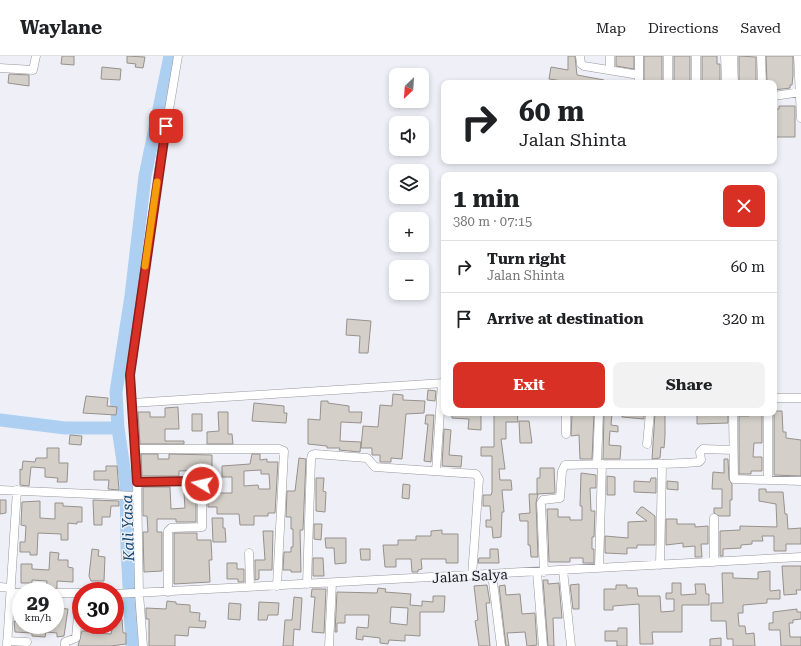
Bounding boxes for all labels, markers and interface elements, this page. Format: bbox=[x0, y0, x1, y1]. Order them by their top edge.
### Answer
text: Waylane bbox=[20, 16, 102, 39]
text: Map bbox=[596, 20, 626, 36]
text: Directions bbox=[648, 20, 718, 36]
text: Saved bbox=[740, 20, 781, 36]
north arrow bbox=[389, 68, 429, 108]
map controls bbox=[389, 68, 429, 300]
text: 60 m bbox=[519, 95, 584, 128]
icon: right bbox=[453, 96, 505, 148]
pin bbox=[149, 109, 183, 143]
icon: arrive bbox=[155, 115, 177, 137]
button: sound bbox=[389, 116, 429, 156]
text: Jalan Shinta bbox=[519, 129, 627, 150]
button: layers bbox=[389, 164, 429, 204]
text: 1 min bbox=[453, 185, 520, 213]
button: close bbox=[723, 185, 765, 227]
button: + bbox=[389, 212, 429, 252]
text: 380 m · 07:15 bbox=[453, 214, 532, 229]
text: Turn right bbox=[487, 250, 566, 268]
icon: right bbox=[453, 256, 475, 278]
text: 60 m bbox=[731, 258, 765, 276]
button: − bbox=[389, 260, 429, 300]
text: Jalan Shinta bbox=[487, 268, 565, 283]
icon: arrive bbox=[453, 308, 475, 330]
text: Arrive at destination bbox=[487, 310, 643, 328]
text: 320 m bbox=[722, 310, 765, 328]
button: Exit bbox=[453, 362, 605, 408]
button: Share bbox=[613, 362, 765, 408]
position arrow bbox=[181, 463, 223, 505]
water label: Kali Yasa bbox=[118, 494, 138, 563]
street label: Jalan Salya bbox=[432, 566, 509, 586]
speed limit sign: 30 bbox=[72, 582, 124, 634]
text: 29 bbox=[27, 591, 49, 615]
text: km/h bbox=[25, 612, 51, 623]

